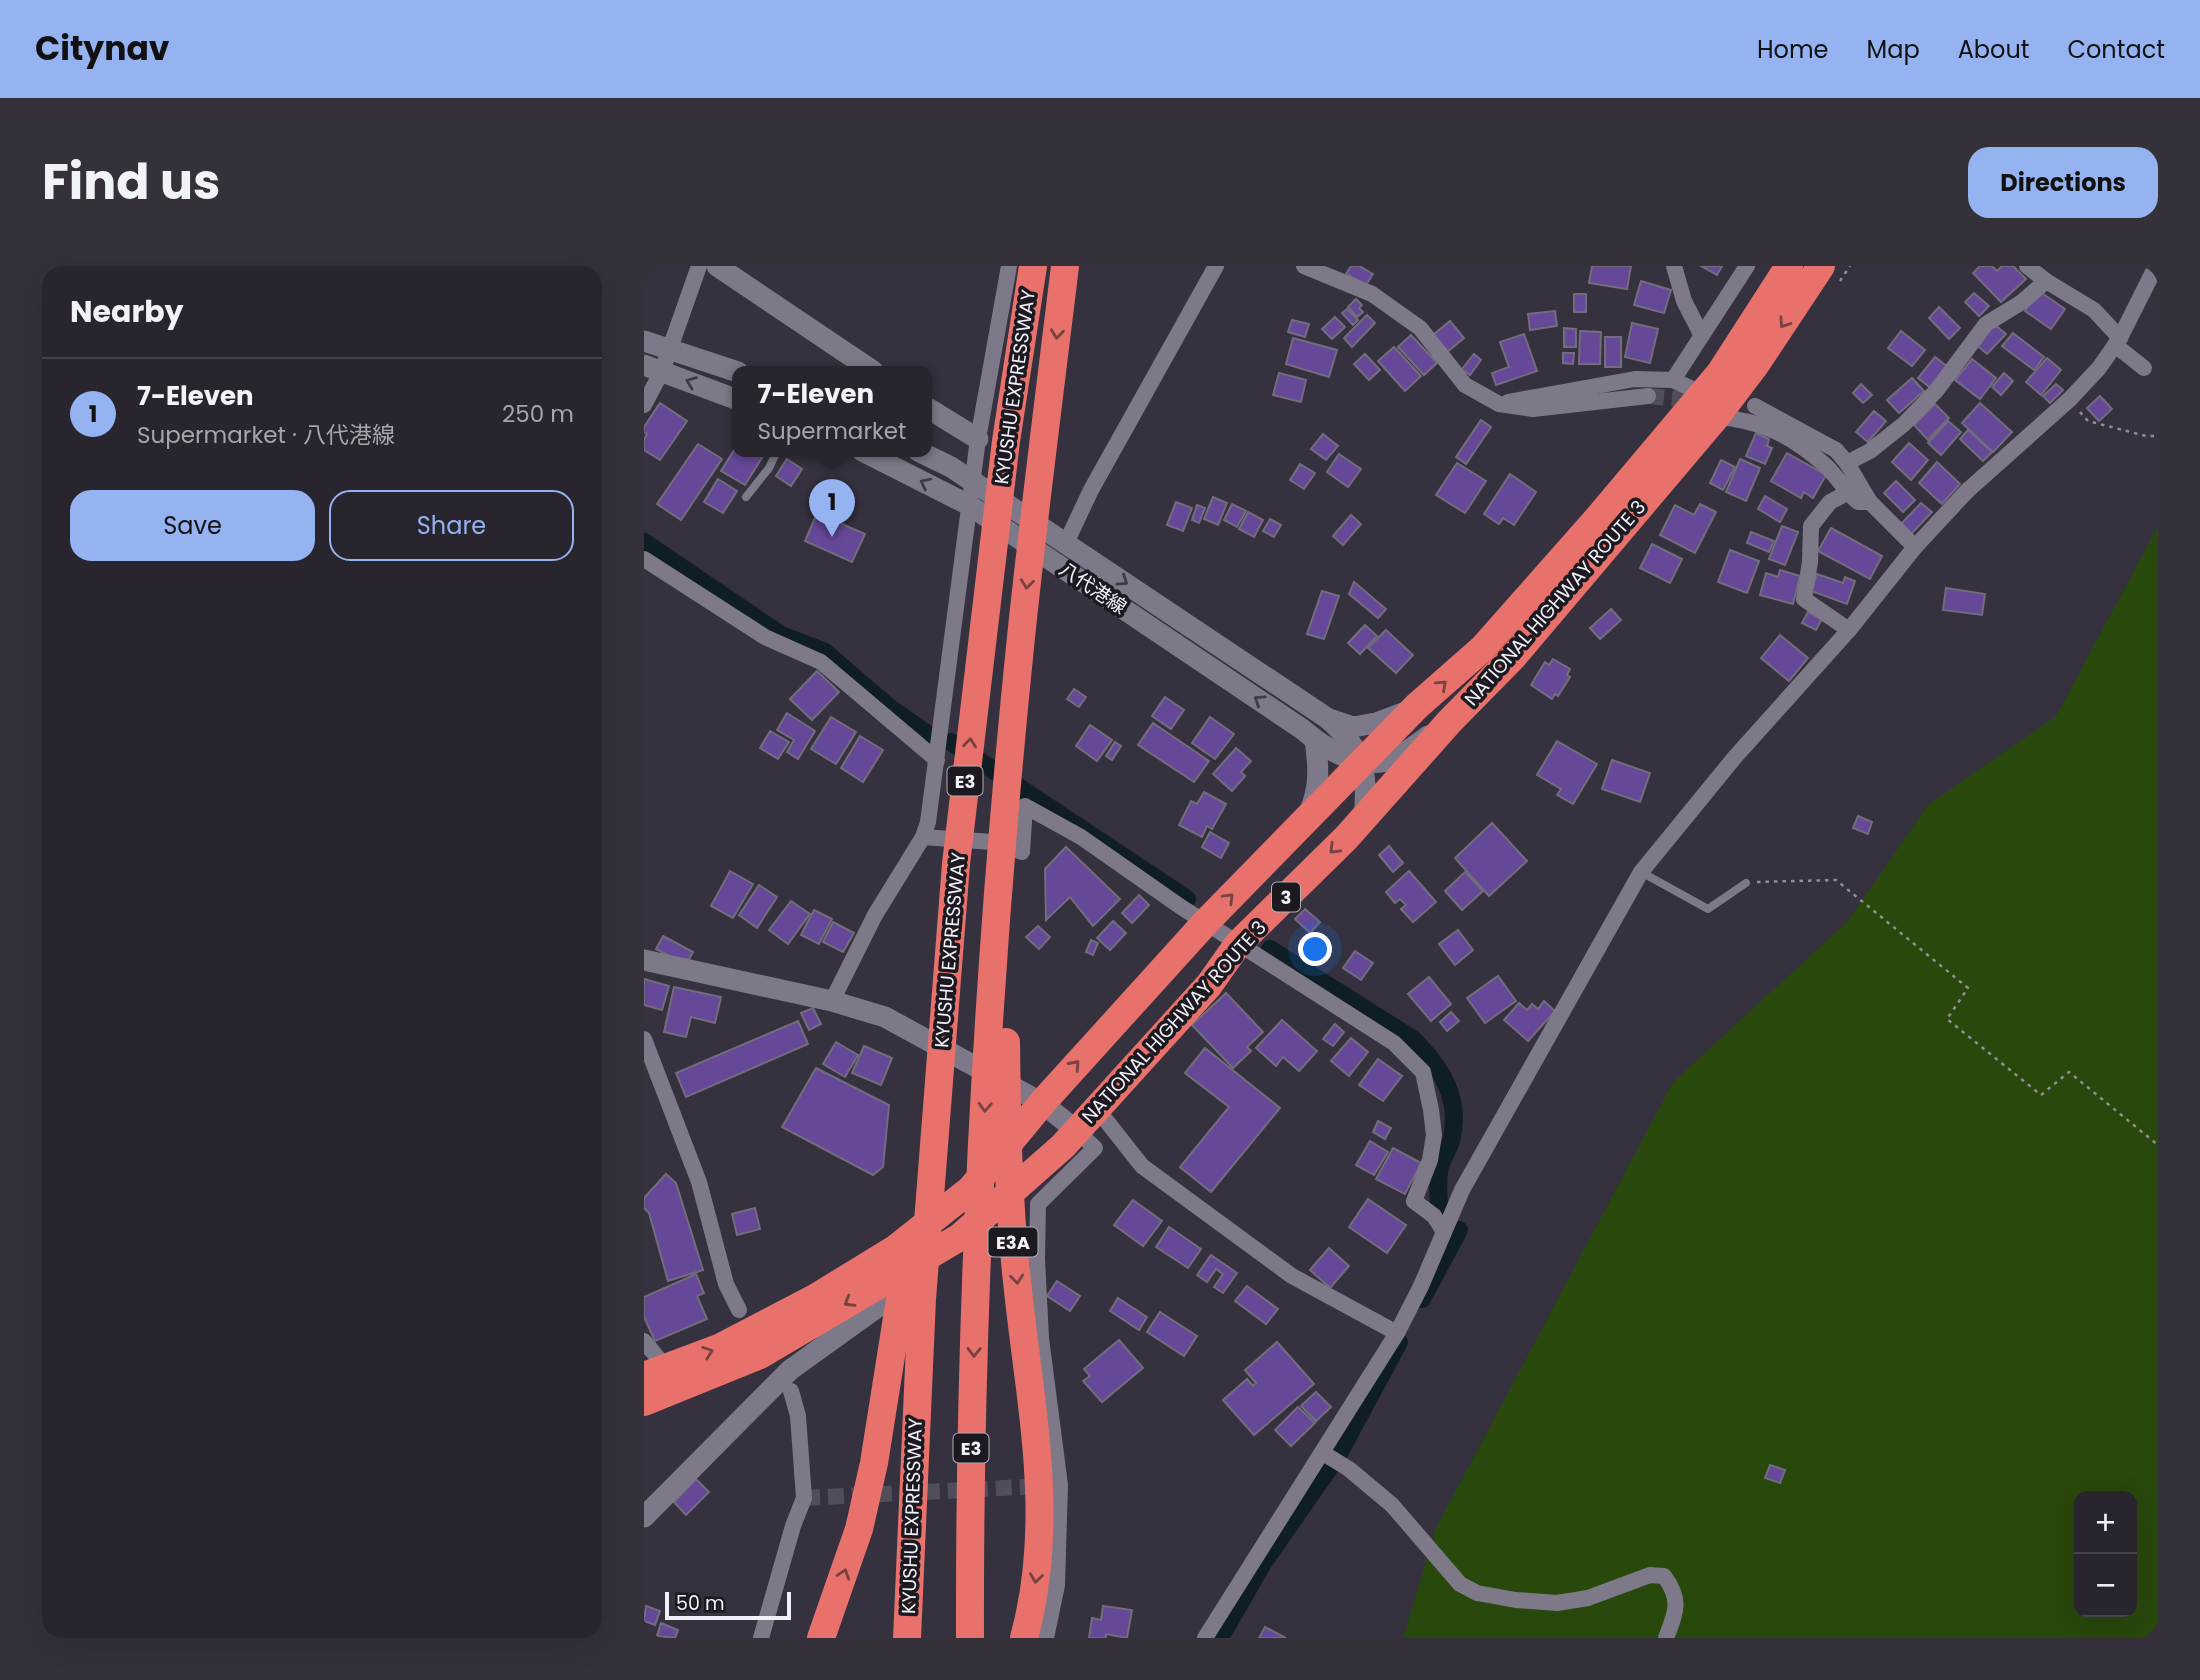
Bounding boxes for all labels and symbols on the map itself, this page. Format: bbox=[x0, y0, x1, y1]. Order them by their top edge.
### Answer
street label: KYUSHU EXPRESSWAY bbox=[988, 288, 1042, 486]
one-way arrow bbox=[1779, 315, 1792, 328]
one-way arrow bbox=[1049, 328, 1064, 340]
one-way arrow bbox=[685, 376, 698, 390]
one-way arrow bbox=[920, 477, 932, 491]
pin: 1 bbox=[809, 479, 855, 537]
street label: NATIONAL HIGHWAY ROUTE 3 bbox=[1458, 494, 1652, 712]
street label: 八代港線 bbox=[1054, 556, 1132, 620]
one-way arrow bbox=[1115, 573, 1128, 585]
one-way arrow bbox=[1020, 578, 1035, 590]
one-way arrow bbox=[1434, 681, 1447, 693]
one-way arrow bbox=[1254, 695, 1267, 708]
one-way arrow bbox=[962, 737, 977, 749]
road number: E3 bbox=[948, 766, 982, 796]
one-way arrow bbox=[1330, 841, 1343, 854]
street label: KYUSHU EXPRESSWAY bbox=[928, 851, 972, 1049]
road number: 3 bbox=[1272, 882, 1300, 912]
one-way arrow bbox=[1221, 893, 1234, 906]
street label: NATIONAL HIGHWAY ROUTE 3 bbox=[1076, 915, 1272, 1129]
your location bbox=[1298, 932, 1332, 966]
one-way arrow bbox=[1067, 1060, 1080, 1073]
one-way arrow bbox=[978, 1102, 993, 1113]
road number: E3A bbox=[988, 1227, 1038, 1256]
one-way arrow bbox=[1009, 1273, 1024, 1285]
one-way arrow bbox=[844, 1294, 857, 1307]
one-way arrow bbox=[701, 1346, 713, 1360]
one-way arrow bbox=[966, 1347, 982, 1357]
street label: KYUSHU EXPRESSWAY bbox=[895, 1418, 929, 1614]
road number: E3 bbox=[954, 1434, 988, 1462]
one-way arrow bbox=[836, 1568, 850, 1580]
one-way arrow bbox=[1028, 1572, 1043, 1584]
scale bar bbox=[665, 1589, 791, 1621]

